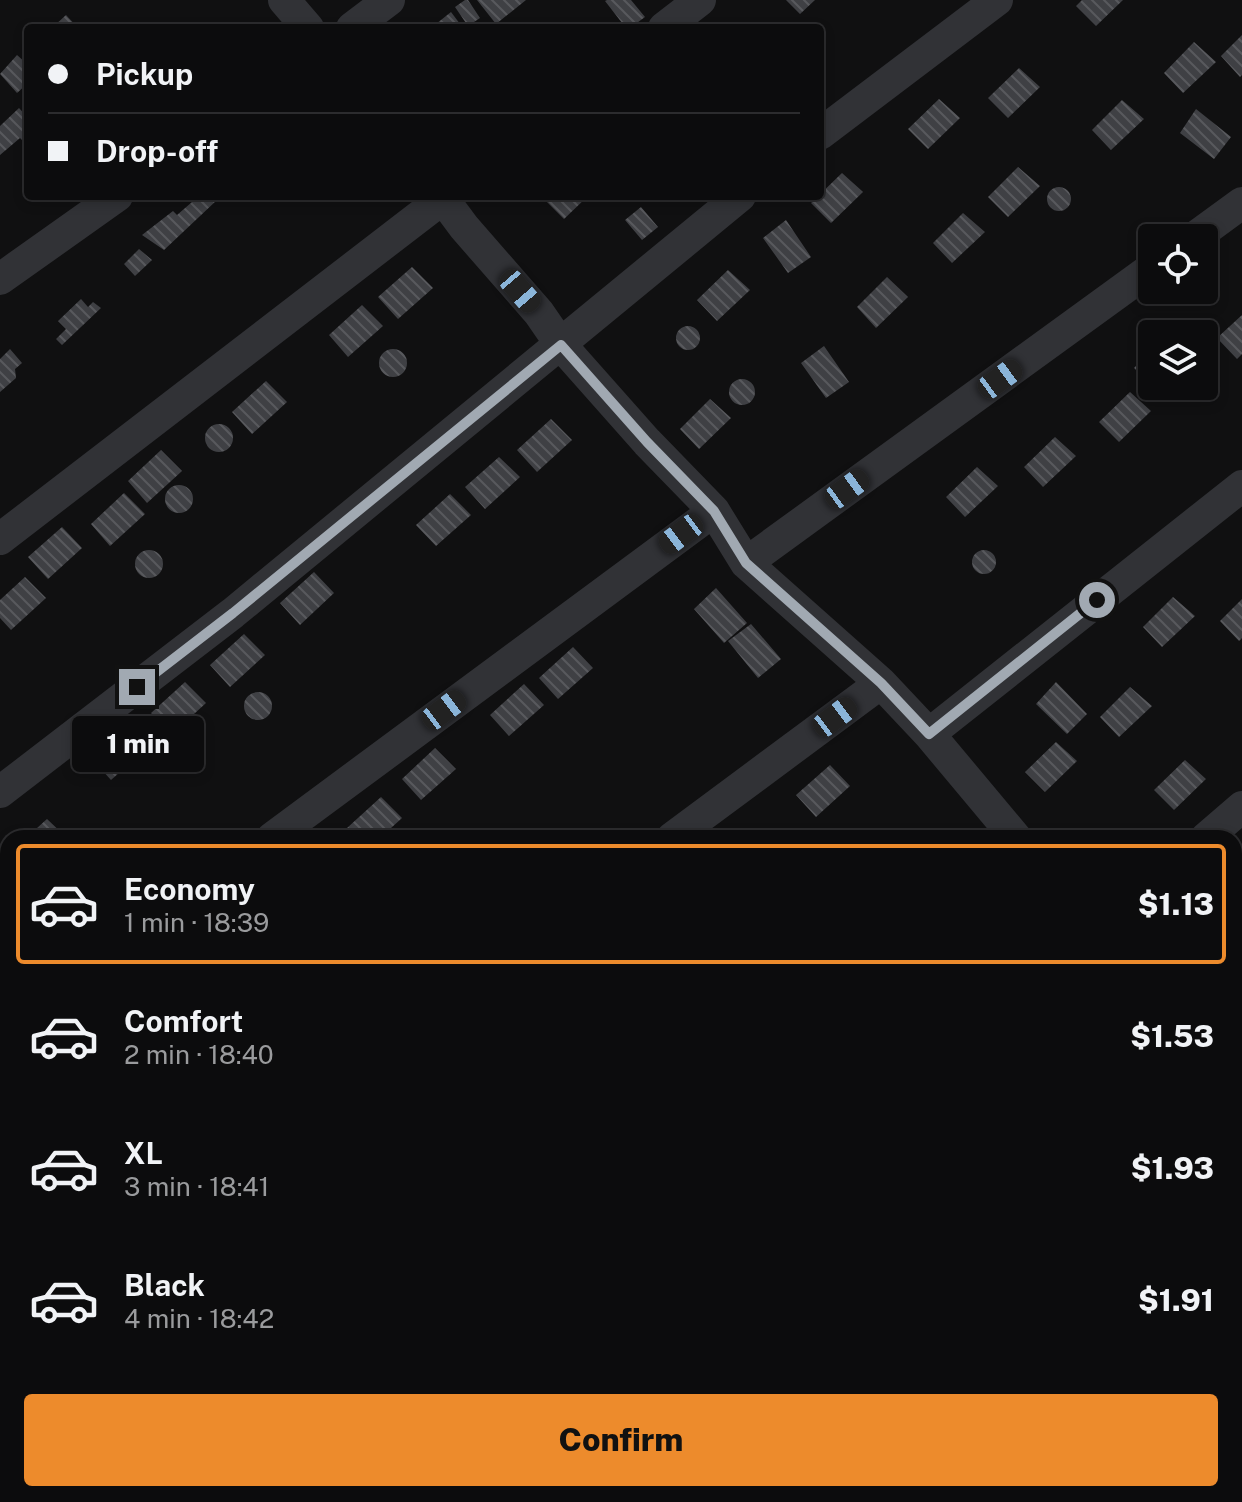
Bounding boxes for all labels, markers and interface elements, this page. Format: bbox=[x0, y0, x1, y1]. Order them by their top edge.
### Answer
text: Pickup bbox=[96, 56, 193, 92]
text: Drop-off bbox=[96, 133, 218, 169]
map controls bbox=[1138, 224, 1218, 400]
button: locate bbox=[1138, 224, 1218, 304]
car bbox=[495, 265, 545, 317]
button: layers bbox=[1138, 320, 1218, 400]
car bbox=[974, 355, 1026, 403]
car bbox=[821, 465, 873, 513]
car bbox=[655, 510, 707, 558]
route start bbox=[1079, 582, 1115, 618]
route end bbox=[119, 669, 155, 705]
car bbox=[418, 686, 470, 734]
car bbox=[809, 693, 861, 741]
callout: 1 min bbox=[71, 715, 203, 771]
text: 1 min bbox=[106, 728, 170, 759]
icon: car bbox=[28, 868, 100, 940]
text: Economy bbox=[124, 871, 255, 907]
text: $1.13 bbox=[1138, 886, 1214, 922]
text: 1 min · 18:39 bbox=[124, 907, 269, 938]
icon: car bbox=[28, 1000, 100, 1072]
text: Comfort bbox=[124, 1003, 243, 1039]
text: $1.53 bbox=[1130, 1018, 1214, 1054]
text: 2 min · 18:40 bbox=[124, 1039, 274, 1070]
icon: car bbox=[28, 1132, 100, 1204]
text: XL bbox=[124, 1135, 163, 1171]
text: $1.93 bbox=[1131, 1150, 1214, 1186]
text: 3 min · 18:41 bbox=[124, 1171, 269, 1202]
icon: car bbox=[28, 1264, 100, 1336]
text: Black bbox=[124, 1267, 205, 1303]
text: $1.91 bbox=[1138, 1282, 1214, 1318]
text: 4 min · 18:42 bbox=[124, 1303, 274, 1334]
button: Confirm bbox=[24, 1394, 1218, 1486]

